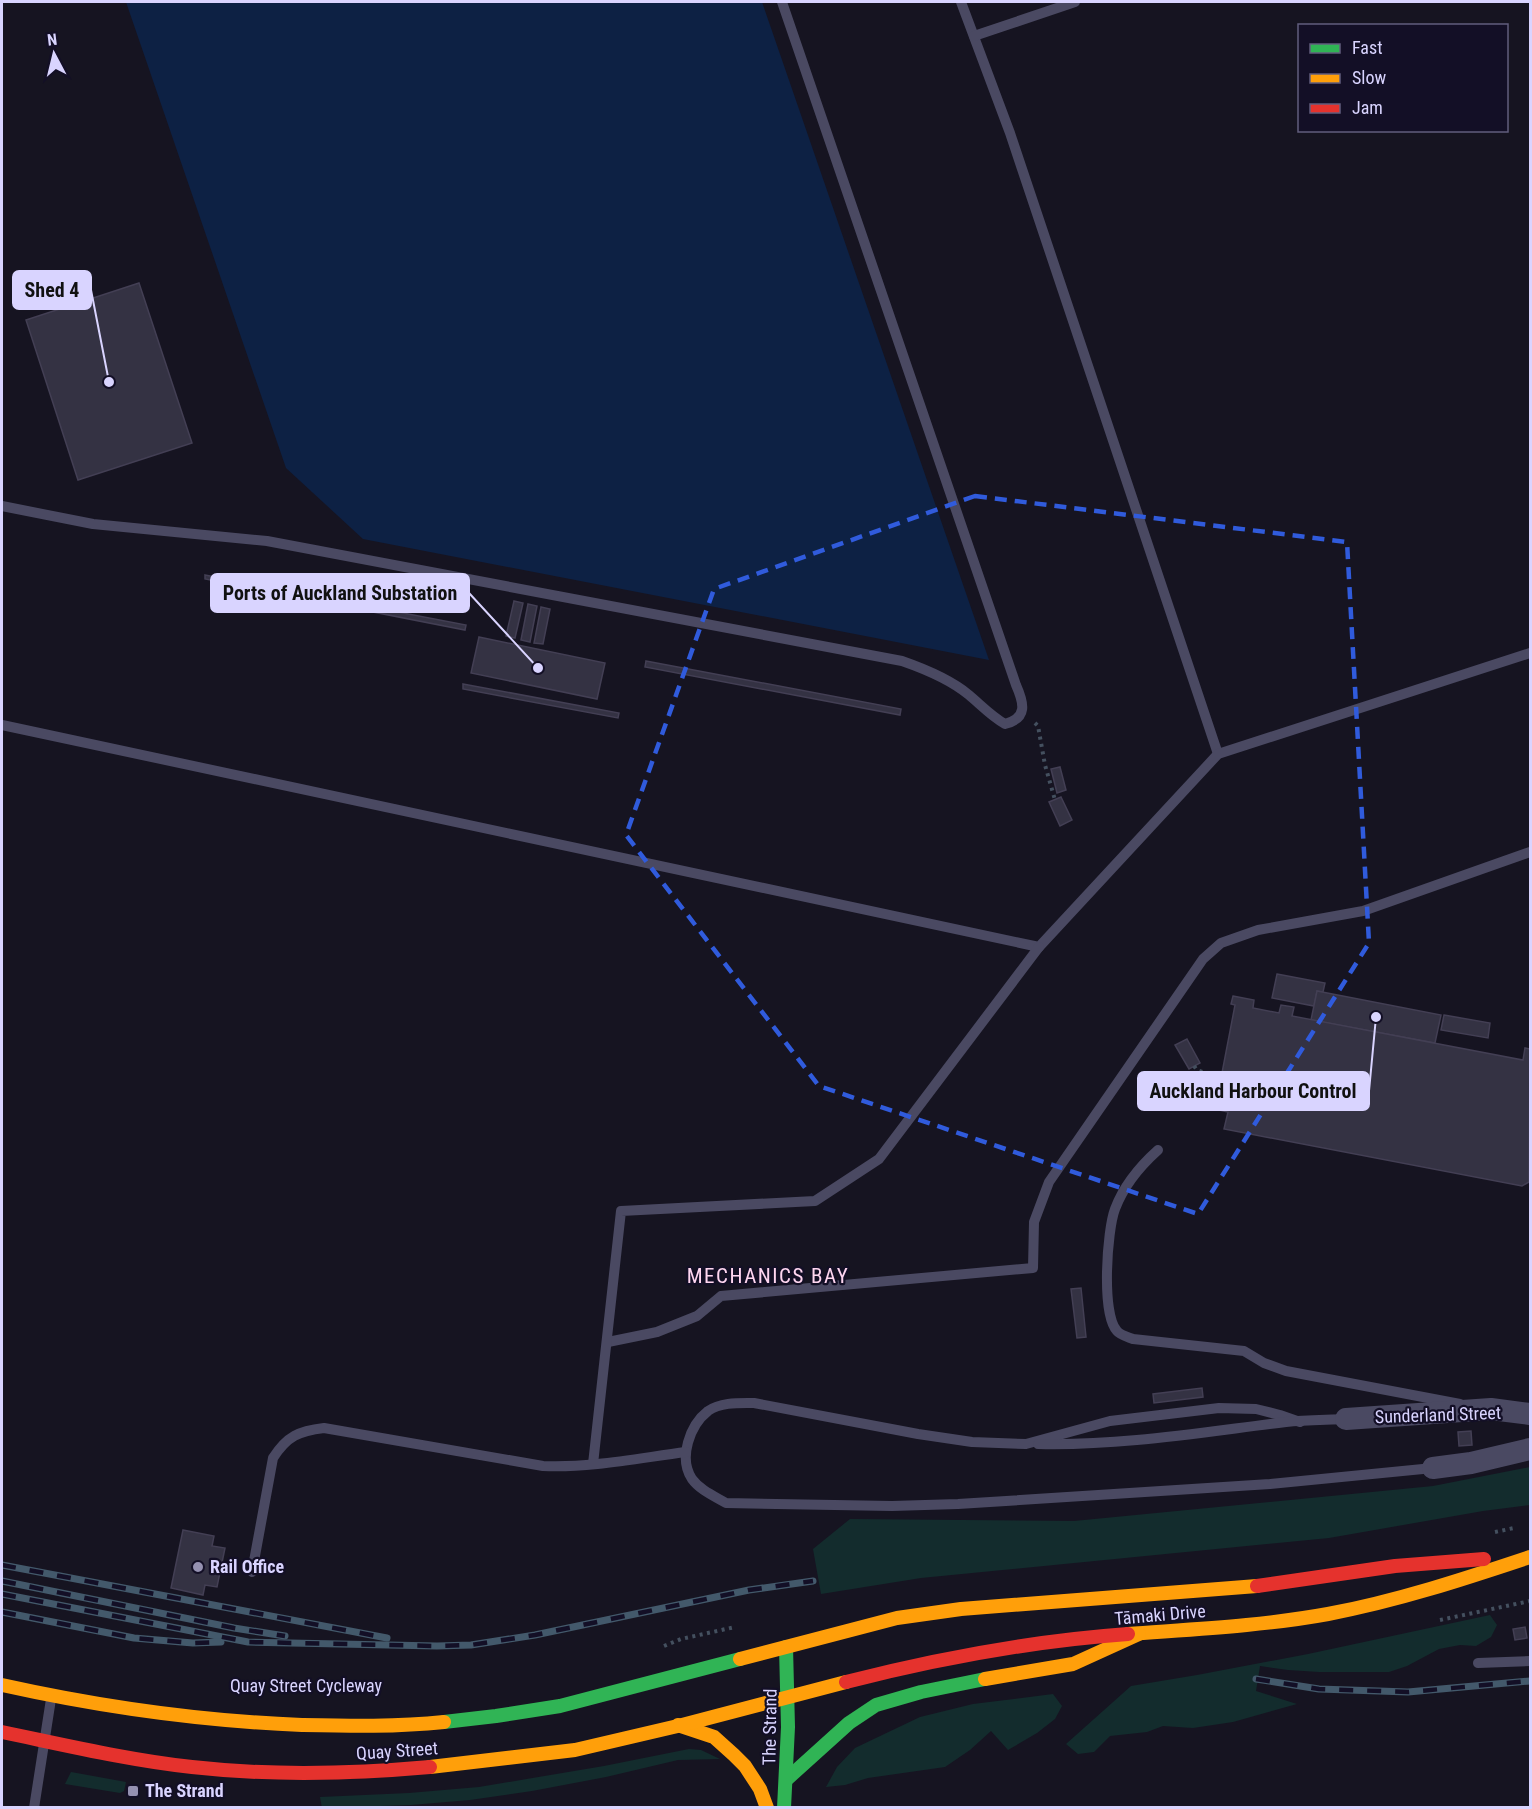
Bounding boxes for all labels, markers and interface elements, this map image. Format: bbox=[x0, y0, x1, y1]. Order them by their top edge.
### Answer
north arrow bbox=[24, 24, 84, 84]
legend bbox=[1298, 24, 1508, 132]
text: N bbox=[46, 30, 58, 50]
text: Fast bbox=[1352, 37, 1383, 58]
text: Slow bbox=[1352, 67, 1387, 88]
text: Jam bbox=[1352, 97, 1383, 118]
callout: Shed 4 bbox=[13, 271, 91, 309]
text: Shed 4 bbox=[25, 278, 79, 302]
callout: Ports of Auckland Substation bbox=[211, 574, 469, 612]
text: Ports of Auckland Substation bbox=[223, 581, 457, 605]
callout: Auckland Harbour Control bbox=[1138, 1072, 1369, 1110]
text: Auckland Harbour Control bbox=[1149, 1079, 1357, 1103]
district label: MECHANICS BAY bbox=[687, 1264, 849, 1288]
street label: Sunderland Street bbox=[1374, 1402, 1501, 1427]
place label: Rail Office bbox=[210, 1556, 285, 1577]
marker: Rail Office bbox=[191, 1560, 205, 1574]
street label: Tāmaki Drive bbox=[1113, 1600, 1206, 1629]
street label: Quay Street Cycleway bbox=[230, 1675, 383, 1696]
street label: The Strand bbox=[758, 1688, 781, 1766]
street label: Quay Street bbox=[355, 1737, 439, 1764]
place label: The Strand bbox=[145, 1780, 224, 1801]
marker: The Strand bbox=[126, 1784, 140, 1798]

